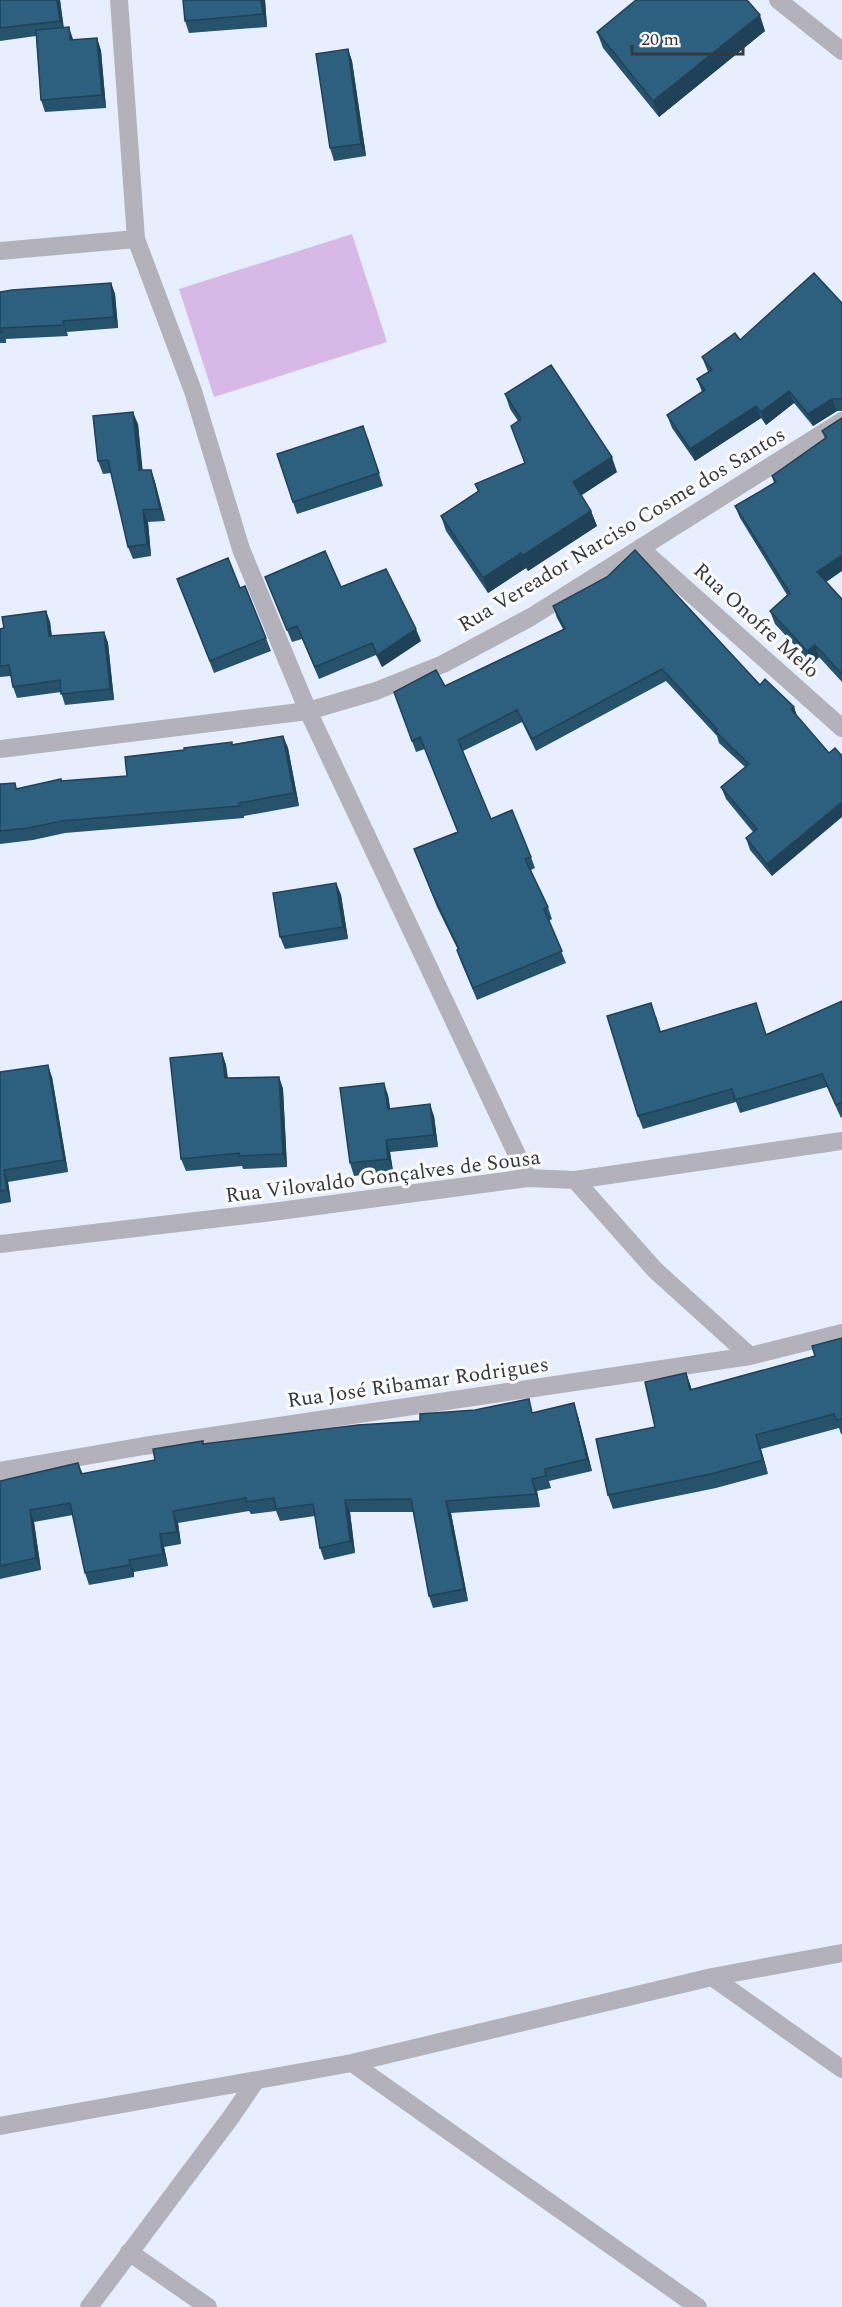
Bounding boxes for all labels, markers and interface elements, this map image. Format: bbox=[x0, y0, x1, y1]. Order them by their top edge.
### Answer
scale bar bbox=[632, 18, 743, 56]
text: 20 m bbox=[641, 26, 679, 53]
street label: Rua Vereador Narciso Cosme dos Santos bbox=[452, 419, 792, 641]
street label: Rua Onofre Melo bbox=[686, 555, 826, 687]
street label: Rua Vilovaldo Gonçalves de Sousa bbox=[224, 1142, 543, 1212]
street label: Rua José Ribamar Rodrigues bbox=[285, 1349, 551, 1417]

